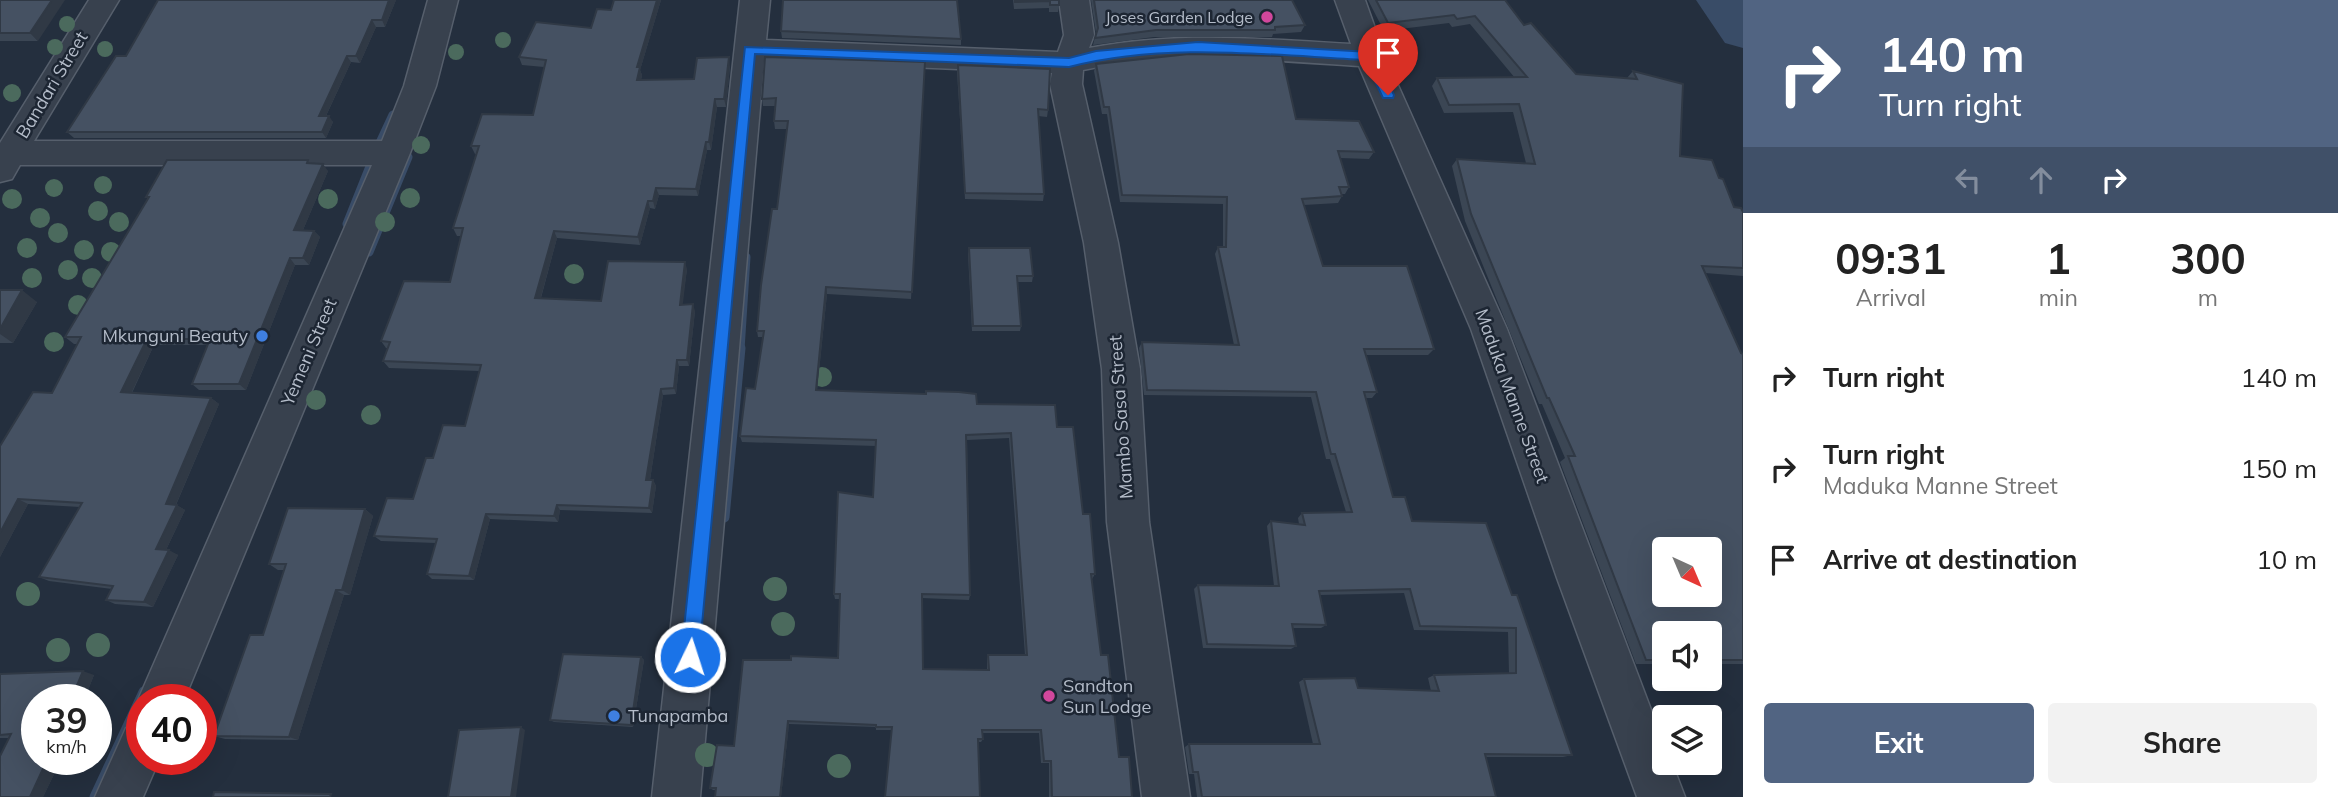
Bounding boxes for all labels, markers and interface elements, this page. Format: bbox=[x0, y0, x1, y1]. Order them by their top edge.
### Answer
place label: Joses Garden Lodge bbox=[1105, 7, 1253, 27]
marker: Joses Garden Lodge bbox=[1259, 9, 1275, 25]
pin bbox=[1358, 23, 1418, 95]
text: 140 m bbox=[1879, 23, 2025, 84]
street label: Bandari Street bbox=[11, 27, 92, 142]
icon: right bbox=[1764, 28, 1855, 119]
icon: arrive bbox=[1369, 34, 1407, 72]
text: Turn right bbox=[1879, 84, 2022, 124]
icon: left bbox=[1949, 161, 1987, 199]
icon: ahead bbox=[2022, 161, 2060, 199]
icon: right bbox=[2095, 161, 2133, 199]
text: 09:31 bbox=[1835, 232, 1946, 285]
text: 1 bbox=[2046, 232, 2071, 285]
text: 300 bbox=[2170, 232, 2246, 285]
text: Arrival bbox=[1856, 283, 1926, 312]
text: min bbox=[2039, 283, 2078, 312]
text: m bbox=[2198, 283, 2218, 312]
street label: Yemeni Street bbox=[275, 295, 341, 410]
street label: Maduka Manne Street bbox=[1470, 306, 1555, 486]
place label: Mkunguni Beauty bbox=[102, 324, 248, 347]
marker: Mkunguni Beauty bbox=[254, 328, 270, 344]
street label: Mambo Sasa Street bbox=[1103, 334, 1138, 500]
icon: right bbox=[1764, 359, 1802, 397]
text: Turn right bbox=[1823, 361, 1944, 394]
text: 140 m bbox=[2241, 361, 2317, 394]
text: Turn right bbox=[1823, 438, 1944, 471]
icon: right bbox=[1764, 450, 1802, 488]
text: 150 m bbox=[2241, 452, 2317, 485]
text: Maduka Manne Street bbox=[1823, 471, 2058, 500]
north arrow bbox=[1652, 537, 1722, 607]
map controls bbox=[1652, 537, 1722, 775]
icon: arrive bbox=[1764, 541, 1802, 579]
text: Arrive at destination bbox=[1823, 543, 2078, 576]
text: 10 m bbox=[2256, 543, 2317, 576]
position arrow bbox=[653, 620, 727, 694]
button: sound bbox=[1652, 621, 1722, 691]
place label: Sandton Sun Lodge bbox=[1063, 674, 1151, 718]
speed limit sign: 40 bbox=[126, 684, 217, 775]
marker: Sandton Sun Lodge bbox=[1041, 688, 1057, 704]
text: 39 bbox=[45, 698, 88, 742]
button: Exit bbox=[1764, 703, 2034, 783]
button: Share bbox=[2048, 703, 2317, 783]
place label: Tunapamba bbox=[628, 704, 728, 727]
button: layers bbox=[1652, 705, 1722, 775]
marker: Tunapamba bbox=[606, 708, 622, 724]
text: km/h bbox=[46, 735, 87, 758]

